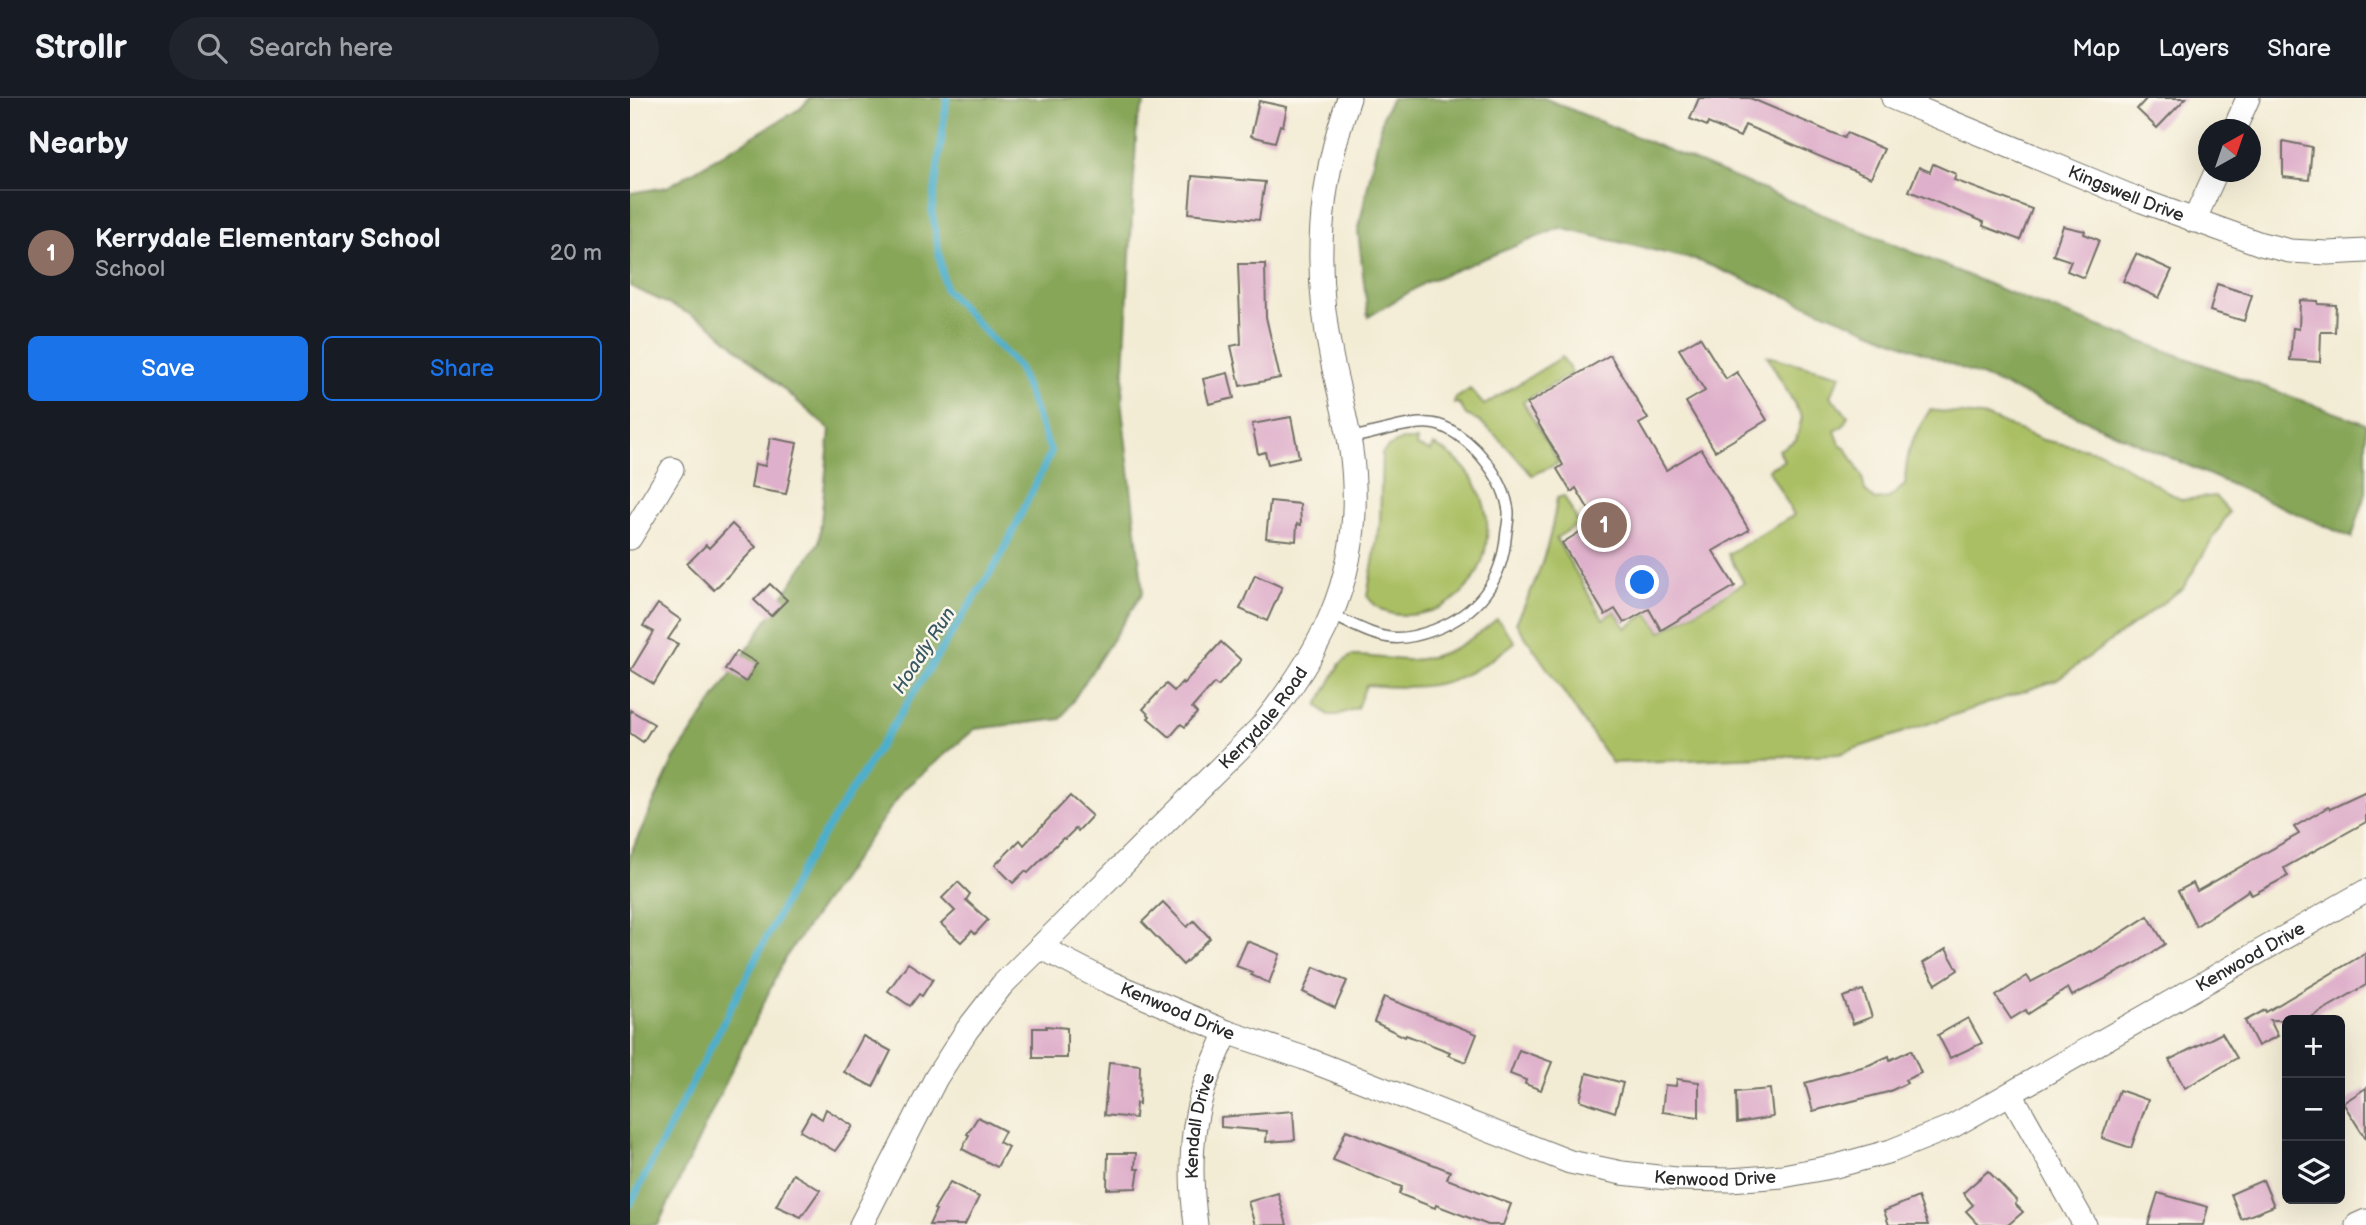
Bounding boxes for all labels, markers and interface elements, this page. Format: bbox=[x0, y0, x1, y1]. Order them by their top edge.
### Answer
search box bbox=[169, 17, 659, 80]
text: Strollr bbox=[35, 28, 127, 68]
icon: search bbox=[193, 29, 231, 67]
text: Search here bbox=[249, 33, 393, 64]
text: Map bbox=[2072, 34, 2120, 63]
text: Layers bbox=[2158, 34, 2229, 63]
text: Share bbox=[2267, 34, 2331, 63]
north arrow bbox=[2198, 119, 2261, 182]
text: Nearby bbox=[28, 126, 128, 162]
street label: Kingswell Drive bbox=[2065, 162, 2187, 226]
text: Kerrydale Elementary School bbox=[95, 224, 441, 255]
text: 1 bbox=[46, 239, 56, 267]
text: 20 m bbox=[550, 239, 602, 267]
text: School bbox=[95, 255, 165, 283]
button: Save bbox=[28, 336, 308, 401]
button: Share bbox=[322, 336, 602, 401]
pin: 1 bbox=[1581, 499, 1627, 551]
your location bbox=[1625, 565, 1659, 599]
water label: Hoadly Run bbox=[888, 603, 961, 698]
street label: Kerrydale Road bbox=[1215, 663, 1312, 774]
street label: Kenwood Drive bbox=[2192, 918, 2309, 997]
street label: Kenwood Drive bbox=[1117, 978, 1238, 1045]
map controls bbox=[2282, 1015, 2345, 1204]
button: + bbox=[2282, 1015, 2345, 1078]
street label: Kendall Drive bbox=[1182, 1070, 1220, 1179]
button: − bbox=[2282, 1078, 2345, 1141]
button: layers bbox=[2282, 1141, 2345, 1204]
street label: Kenwood Drive bbox=[1653, 1167, 1777, 1191]

